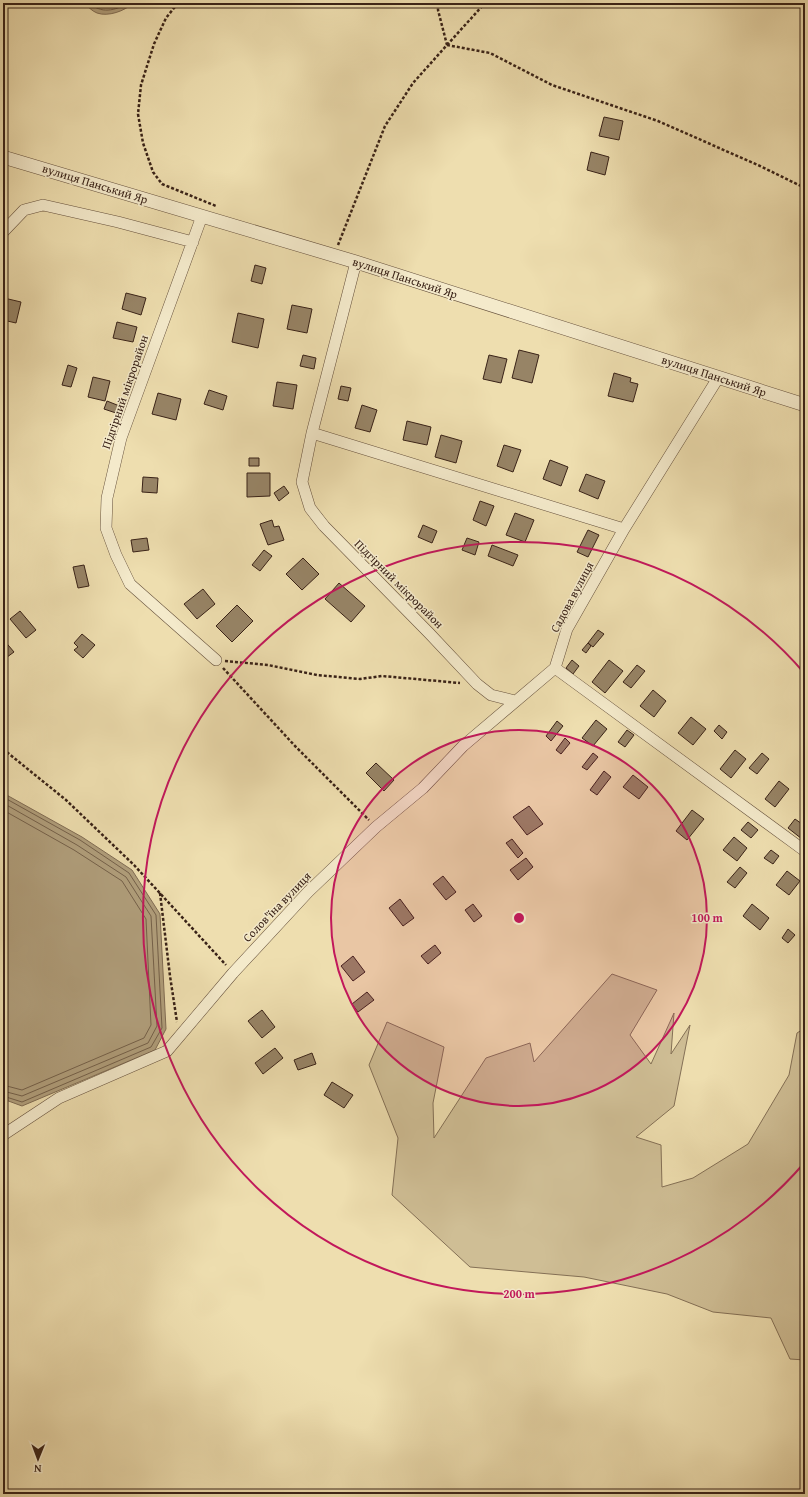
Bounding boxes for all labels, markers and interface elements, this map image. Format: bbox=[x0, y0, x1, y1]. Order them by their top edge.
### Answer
street label: вулиця Панський Яр bbox=[40, 159, 150, 208]
street label: вулиця Панський Яр bbox=[351, 253, 460, 303]
street label: Підгірний мікрорайон bbox=[97, 332, 152, 451]
street label: вулиця Панський Яр bbox=[660, 351, 769, 401]
street label: Підгірний мікрорайон bbox=[351, 535, 448, 632]
street label: Садова вулиця bbox=[546, 558, 597, 635]
street label: Солов'їна вулиця bbox=[239, 868, 315, 946]
text: 100 m bbox=[691, 909, 724, 926]
centre of rings bbox=[512, 911, 526, 925]
text: 200 m bbox=[503, 1285, 536, 1302]
north arrow bbox=[18, 1439, 58, 1479]
text: N bbox=[33, 1461, 42, 1477]

